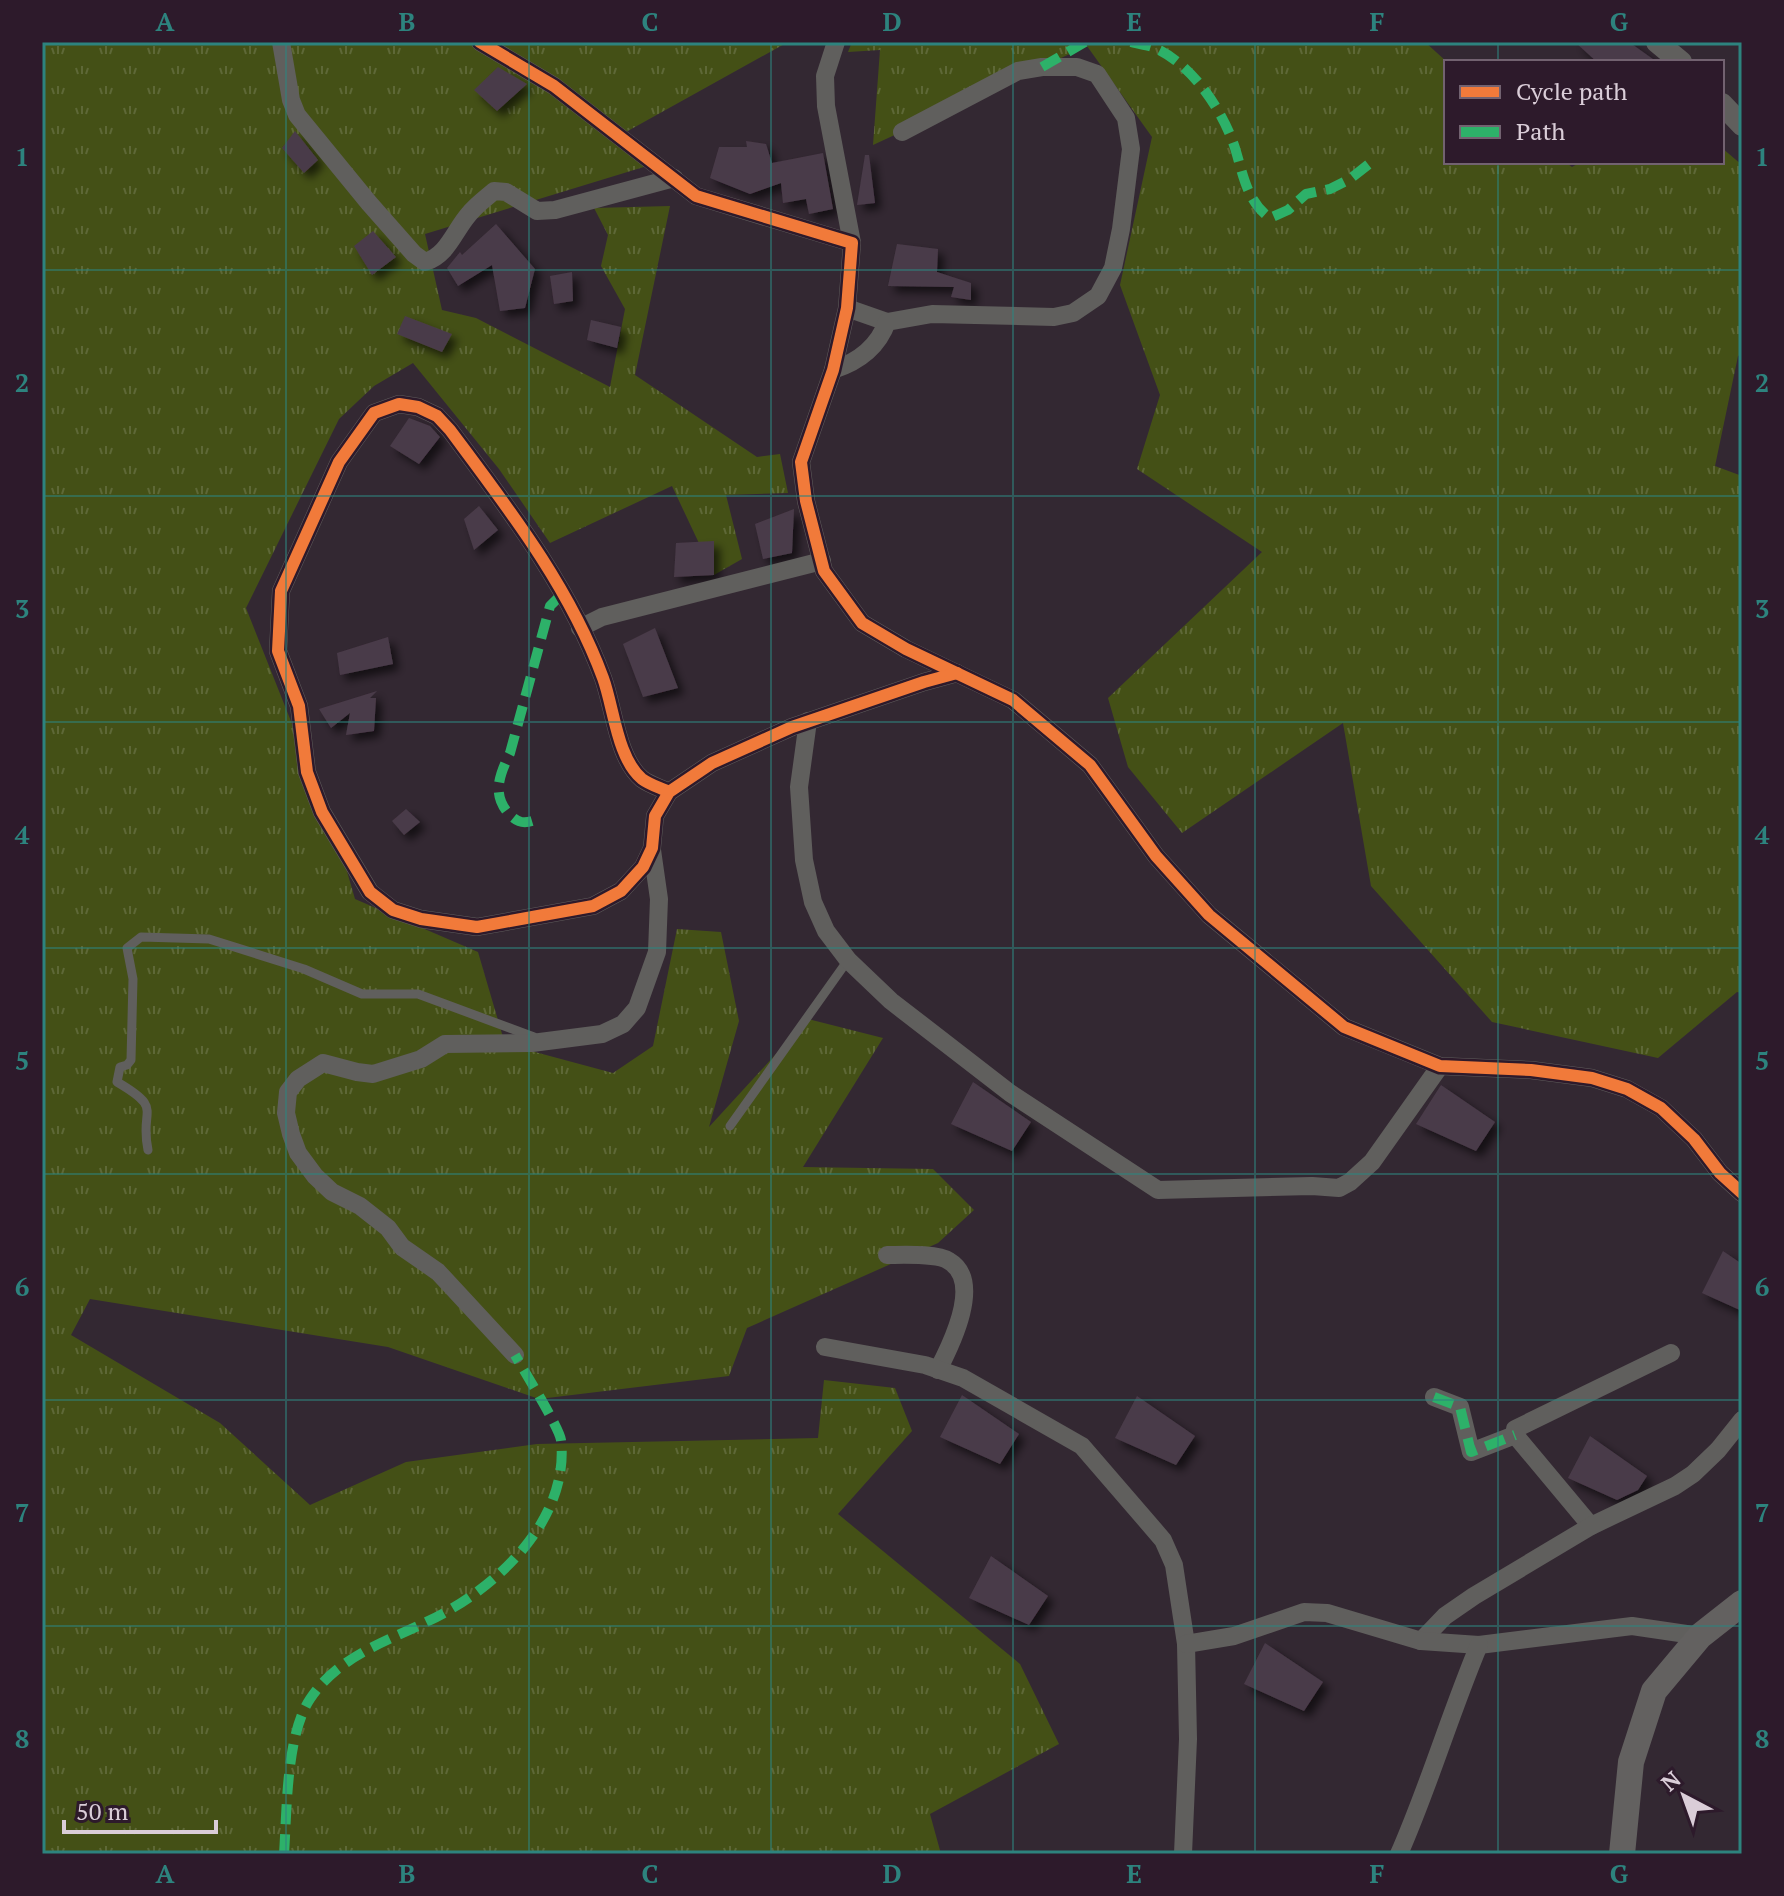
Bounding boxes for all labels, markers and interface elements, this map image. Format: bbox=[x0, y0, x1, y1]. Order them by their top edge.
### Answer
text: A bbox=[156, 4, 175, 38]
text: B bbox=[399, 4, 415, 38]
text: C bbox=[642, 4, 658, 38]
text: D bbox=[882, 4, 902, 38]
text: E bbox=[1126, 4, 1142, 38]
text: F bbox=[1370, 4, 1385, 38]
text: G bbox=[1610, 4, 1629, 38]
legend bbox=[1444, 60, 1724, 164]
text: Cycle path bbox=[1516, 75, 1627, 107]
text: Path bbox=[1516, 115, 1565, 147]
text: 1 bbox=[15, 139, 29, 173]
text: 1 bbox=[1755, 139, 1769, 173]
text: 2 bbox=[15, 365, 29, 399]
text: 2 bbox=[1755, 365, 1769, 399]
text: 3 bbox=[15, 591, 29, 625]
text: 3 bbox=[1755, 591, 1769, 625]
text: 4 bbox=[15, 817, 30, 851]
text: 4 bbox=[1755, 817, 1770, 851]
text: 5 bbox=[15, 1043, 29, 1077]
text: 5 bbox=[1755, 1043, 1769, 1077]
text: 6 bbox=[15, 1269, 29, 1303]
text: 6 bbox=[1755, 1269, 1769, 1303]
text: 7 bbox=[15, 1495, 29, 1529]
text: 7 bbox=[1755, 1495, 1769, 1529]
text: 8 bbox=[15, 1721, 29, 1755]
text: 8 bbox=[1755, 1721, 1769, 1755]
north arrow bbox=[1644, 1756, 1724, 1836]
text: N bbox=[1655, 1764, 1687, 1797]
scale bar bbox=[64, 1784, 216, 1834]
text: 50 m bbox=[76, 1795, 128, 1827]
text: A bbox=[156, 1856, 175, 1890]
text: B bbox=[399, 1856, 415, 1890]
text: C bbox=[642, 1856, 658, 1890]
text: D bbox=[882, 1856, 902, 1890]
text: E bbox=[1126, 1856, 1142, 1890]
text: F bbox=[1370, 1856, 1385, 1890]
text: G bbox=[1610, 1856, 1629, 1890]

